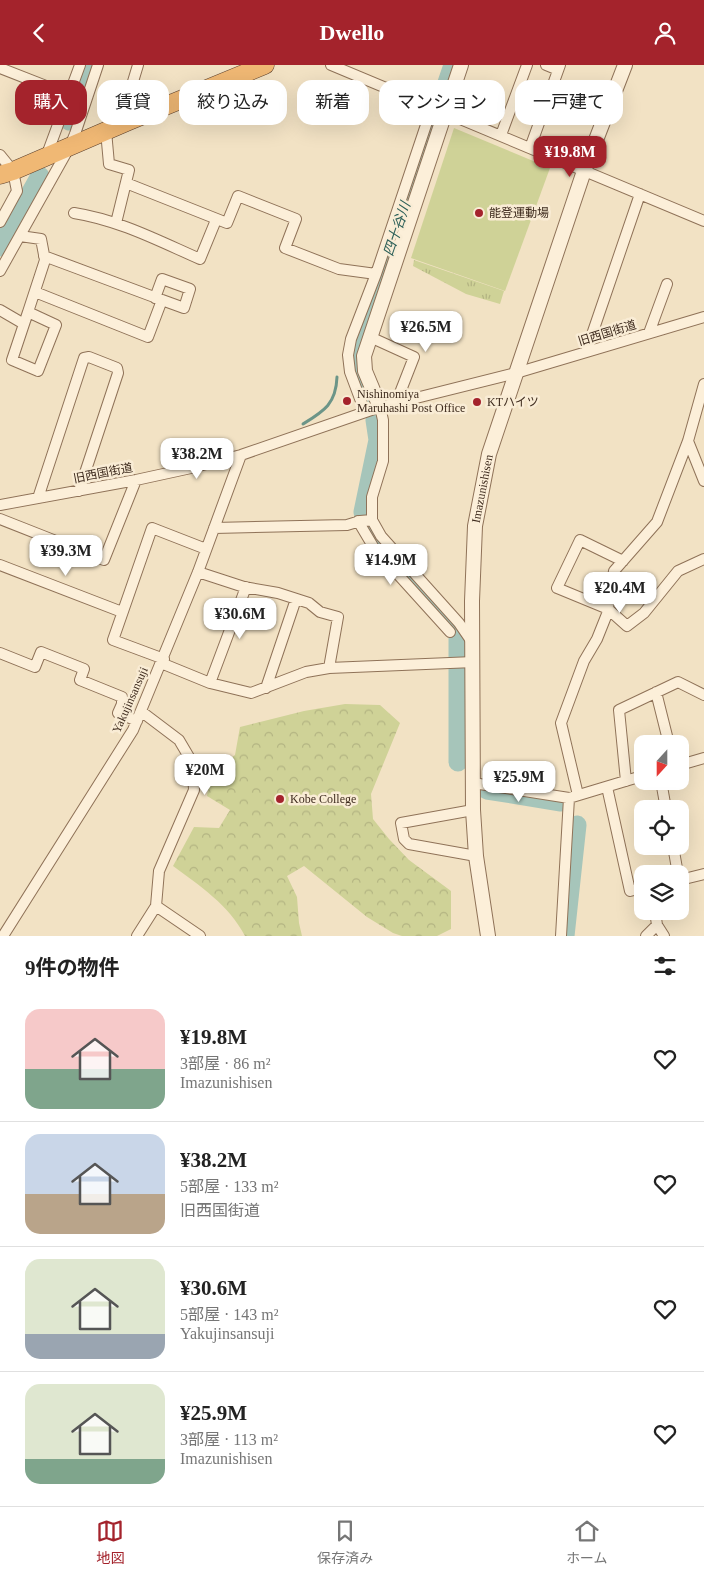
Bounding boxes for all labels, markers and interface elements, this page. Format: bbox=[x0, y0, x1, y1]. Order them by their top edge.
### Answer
icon: back bbox=[25, 19, 53, 47]
icon: person bbox=[651, 19, 679, 47]
text: Dwello bbox=[320, 20, 384, 45]
chip: 購入 bbox=[15, 80, 87, 125]
chip: 賃貸 bbox=[97, 80, 169, 125]
chip: 絞り込み bbox=[179, 80, 287, 125]
chip: 新着 bbox=[297, 80, 369, 125]
chip: マンション bbox=[379, 80, 505, 125]
chip: 一戸建て bbox=[515, 80, 623, 125]
pin: ¥19.8M bbox=[529, 135, 611, 178]
text: ¥19.8M bbox=[544, 143, 596, 160]
water label: 四十谷川 bbox=[381, 198, 414, 258]
place label: 能登運動場 bbox=[489, 206, 549, 220]
marker: 能登運動場 bbox=[473, 207, 485, 219]
pin: ¥26.5M bbox=[385, 311, 467, 353]
text: ¥26.5M bbox=[400, 318, 452, 335]
street label: 旧西国街道 bbox=[576, 318, 638, 348]
place label: Nishinomiya Maruhashi Post Office bbox=[357, 387, 465, 415]
marker: Nishinomiya Maruhashi Post Office bbox=[341, 395, 353, 407]
place label: KTハイツ bbox=[487, 395, 539, 409]
marker: KTハイツ bbox=[471, 396, 483, 408]
pin: ¥38.2M bbox=[156, 437, 238, 480]
text: ¥38.2M bbox=[171, 445, 223, 462]
street label: Imazunishisen bbox=[469, 453, 496, 524]
street label: 旧西国街道 bbox=[72, 460, 134, 486]
pin: ¥39.3M bbox=[25, 535, 107, 577]
text: ¥39.3M bbox=[40, 542, 92, 559]
pin: ¥14.9M bbox=[350, 543, 432, 586]
text: ¥14.9M bbox=[365, 551, 417, 568]
pin: ¥20.4M bbox=[579, 571, 661, 614]
text: ¥20.4M bbox=[594, 579, 646, 596]
pin: ¥30.6M bbox=[199, 597, 281, 640]
text: ¥30.6M bbox=[214, 605, 266, 622]
street label: Yakujinsansuji bbox=[109, 664, 151, 735]
north arrow bbox=[634, 735, 689, 790]
map controls bbox=[634, 735, 689, 920]
pin: ¥20M bbox=[175, 753, 235, 796]
text: ¥20M bbox=[185, 761, 225, 778]
pin: ¥25.9M bbox=[478, 761, 560, 803]
text: ¥25.9M bbox=[493, 768, 545, 785]
place label: Kobe College bbox=[290, 792, 356, 806]
marker: Kobe College bbox=[274, 793, 286, 805]
button: locate bbox=[634, 800, 689, 855]
button: layers bbox=[634, 865, 689, 920]
icon: filters bbox=[651, 952, 679, 980]
text: 9件の物件 bbox=[25, 956, 120, 980]
text: ¥19.8M bbox=[180, 1025, 247, 1049]
icon: home bbox=[65, 1029, 125, 1089]
icon: heart bbox=[651, 1045, 679, 1073]
text: 3部屋 · 86 m² bbox=[180, 1055, 271, 1072]
text: Imazunishisen bbox=[180, 1074, 272, 1091]
text: ¥38.2M bbox=[180, 1148, 247, 1172]
icon: home bbox=[65, 1154, 125, 1214]
icon: heart bbox=[651, 1170, 679, 1198]
text: 5部屋 · 133 m² bbox=[180, 1178, 279, 1195]
text: 旧西国街道 bbox=[180, 1202, 260, 1219]
text: ¥30.6M bbox=[180, 1276, 247, 1300]
icon: home bbox=[65, 1279, 125, 1339]
icon: heart bbox=[651, 1295, 679, 1323]
text: 5部屋 · 143 m² bbox=[180, 1306, 279, 1323]
text: Yakujinsansuji bbox=[180, 1325, 274, 1342]
text: ¥25.9M bbox=[180, 1401, 247, 1425]
icon: home bbox=[65, 1404, 125, 1464]
icon: heart bbox=[651, 1420, 679, 1448]
text: 3部屋 · 113 m² bbox=[180, 1431, 278, 1448]
text: Imazunishisen bbox=[180, 1450, 272, 1467]
tab: 地図 bbox=[96, 1517, 124, 1567]
tab: 保存済み bbox=[317, 1517, 373, 1567]
tab: ホーム bbox=[566, 1517, 608, 1567]

